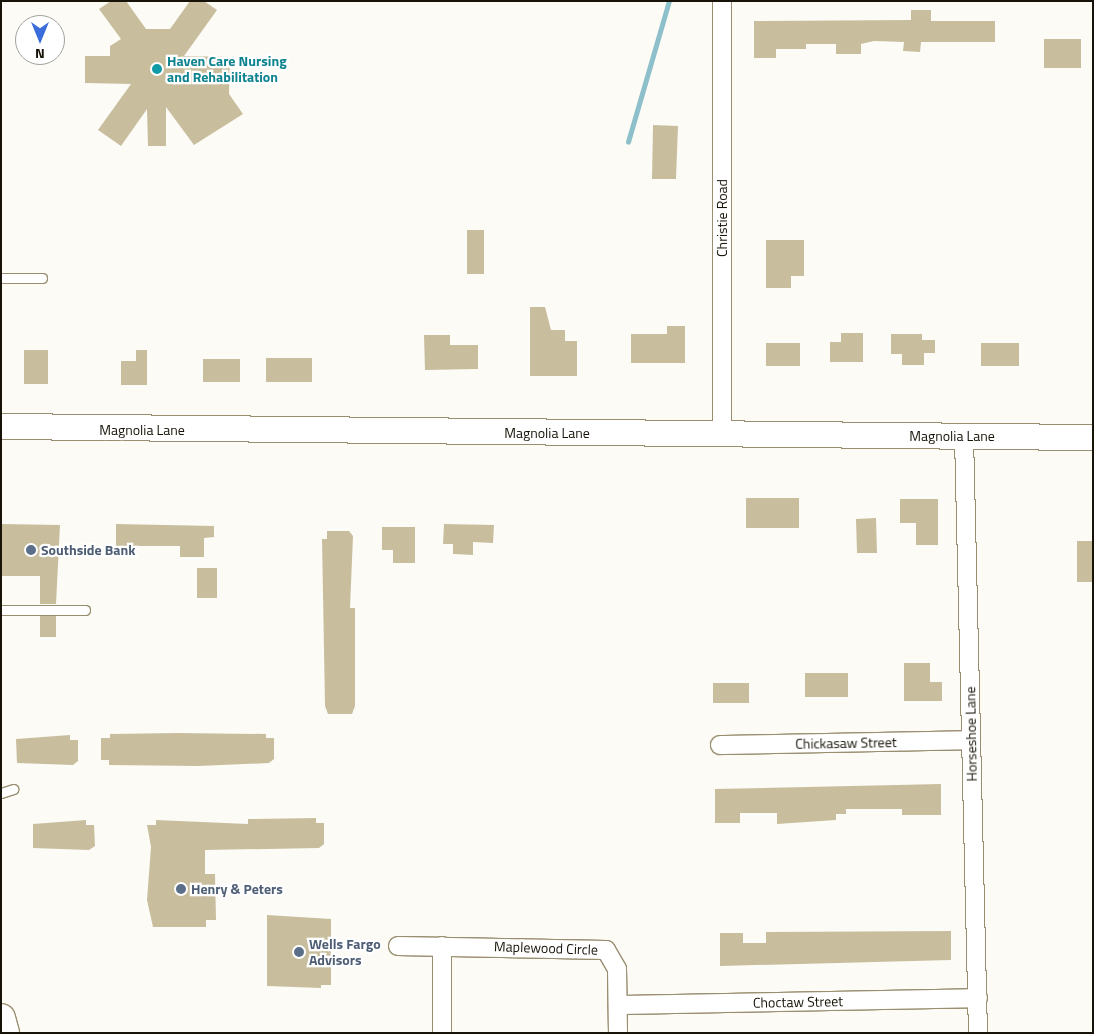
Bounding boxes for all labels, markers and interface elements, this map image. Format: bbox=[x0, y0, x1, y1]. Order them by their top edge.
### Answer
north arrow bbox=[15, 15, 65, 65]
text: N bbox=[35, 44, 45, 65]
place label: Haven Care Nursing and Rehabilitation bbox=[167, 53, 287, 85]
marker: Haven Care Nursing and Rehabilitation bbox=[151, 63, 163, 75]
street label: Christie Road bbox=[714, 179, 730, 257]
street label: Magnolia Lane bbox=[99, 422, 185, 438]
street label: Magnolia Lane bbox=[504, 425, 590, 441]
street label: Magnolia Lane bbox=[909, 428, 995, 444]
place label: Southside Bank bbox=[41, 542, 135, 558]
marker: Southside Bank bbox=[25, 544, 37, 556]
street label: Horseshoe Lane bbox=[962, 686, 980, 782]
street label: Chickasaw Street bbox=[795, 734, 897, 752]
place label: Henry & Peters bbox=[191, 881, 283, 897]
marker: Henry & Peters bbox=[175, 883, 187, 895]
place label: Wells Fargo Advisors bbox=[309, 936, 381, 969]
street label: Maplewood Circle bbox=[494, 938, 598, 958]
marker: Wells Fargo Advisors bbox=[293, 946, 305, 958]
street label: Choctaw Street bbox=[753, 993, 843, 1011]

